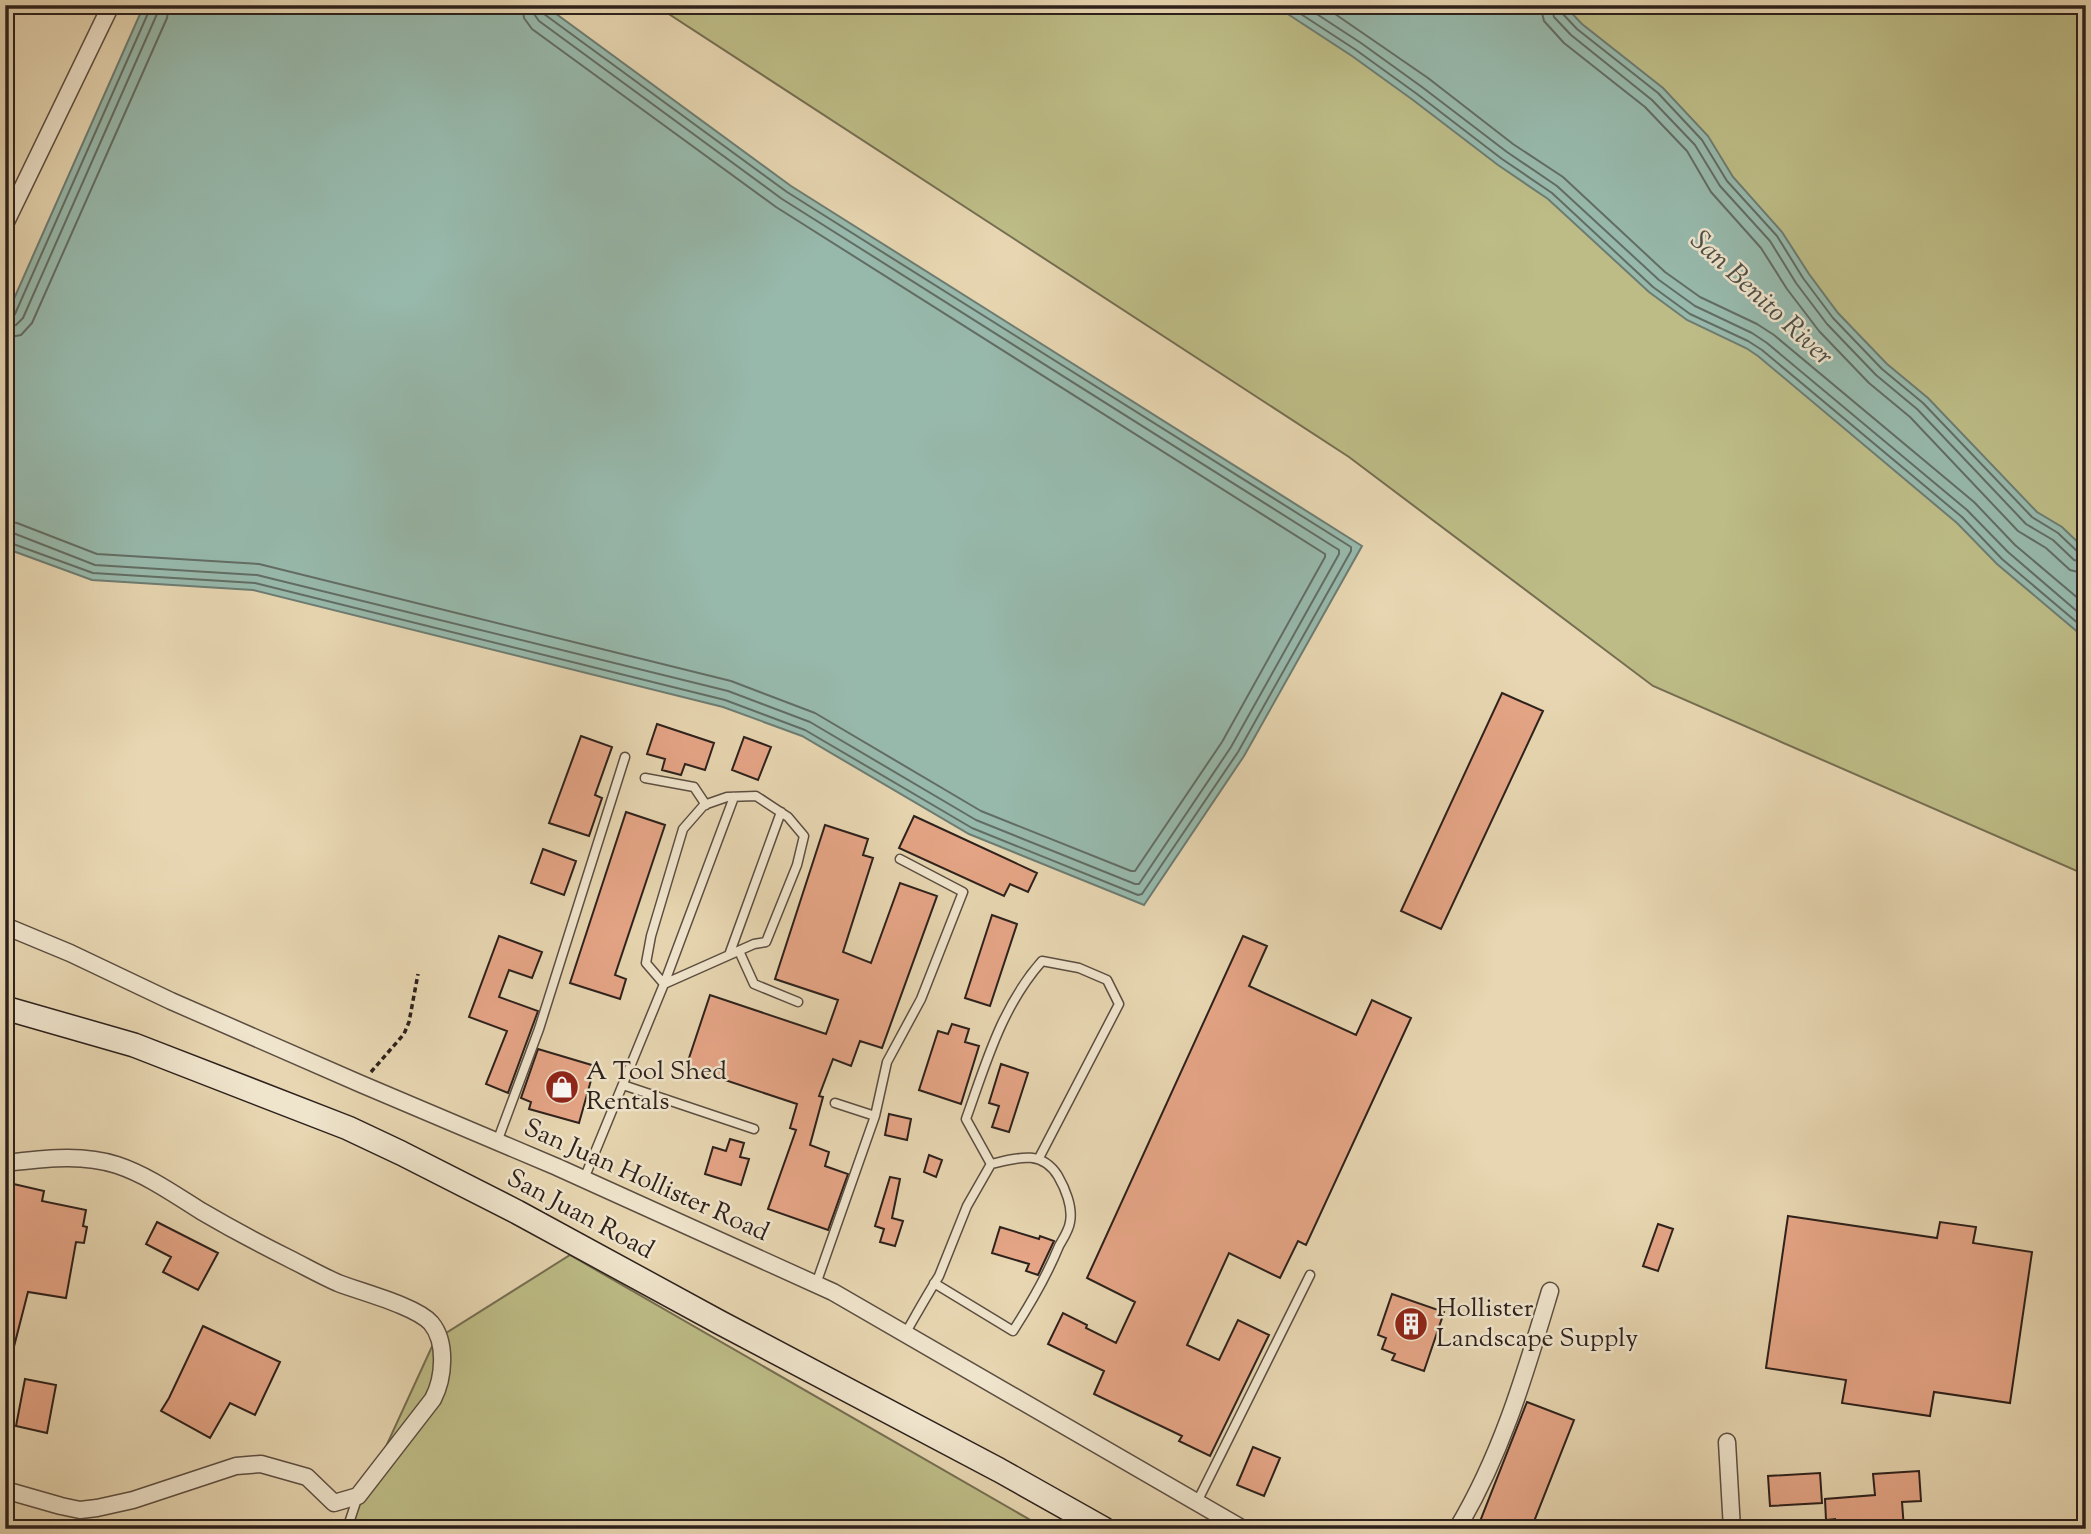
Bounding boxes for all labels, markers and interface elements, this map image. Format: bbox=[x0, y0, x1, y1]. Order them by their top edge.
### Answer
water label: San Benito River bbox=[1680, 222, 1842, 376]
place label: A Tool Shed Rentals bbox=[586, 1054, 727, 1121]
shop icon: A Tool Shed Rentals bbox=[543, 1068, 581, 1106]
street label: San Juan Hollister Road bbox=[517, 1110, 775, 1252]
street label: San Juan Road bbox=[500, 1161, 661, 1270]
place label: Hollister Landscape Supply bbox=[1436, 1291, 1638, 1358]
building icon: Hollister Landscape Supply bbox=[1392, 1305, 1430, 1343]

